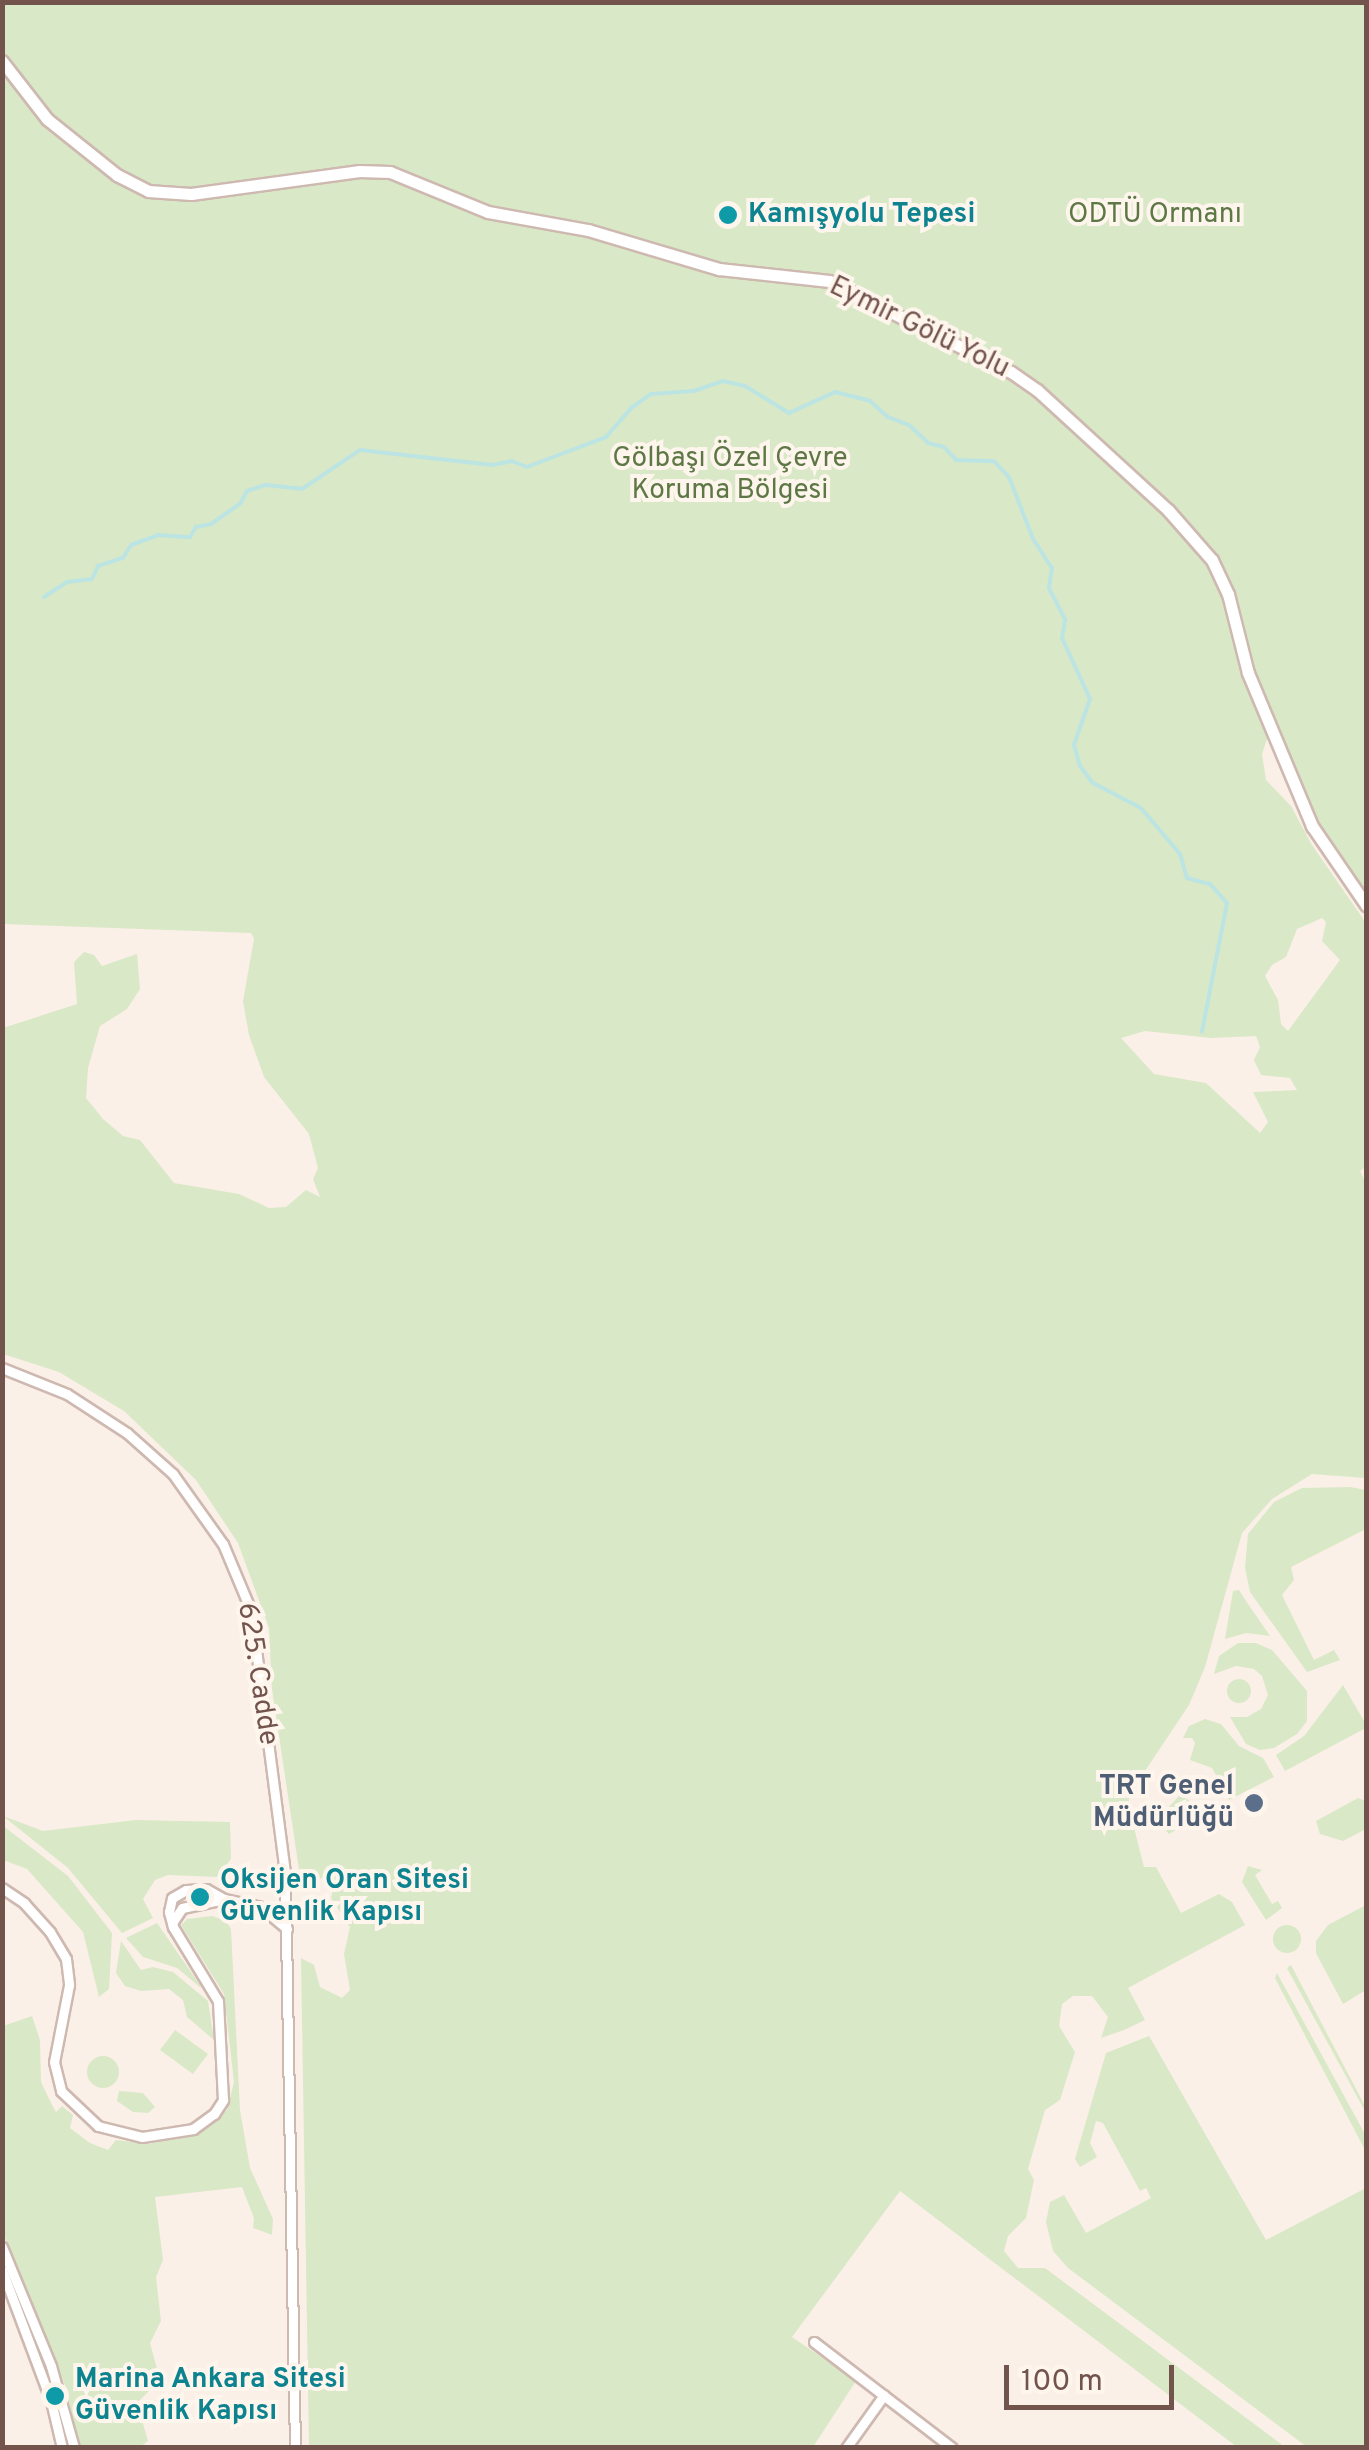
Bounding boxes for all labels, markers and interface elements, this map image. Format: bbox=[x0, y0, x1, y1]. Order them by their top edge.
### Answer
place label: Kamışyolu Tepesi bbox=[748, 198, 975, 232]
park label: ODTÜ Ormanı bbox=[1068, 198, 1242, 232]
marker: Kamışyolu Tepesi bbox=[717, 204, 739, 226]
street label: Eymir Gölü Yolu bbox=[823, 270, 1015, 386]
park label: Gölbaşı Özel Çevre Koruma Bölgesi bbox=[612, 442, 848, 508]
street label: 625. Cadde bbox=[229, 1600, 285, 1748]
place label: TRT Genel Müdürlüğü bbox=[1093, 1770, 1234, 1836]
marker: TRT Genel Müdürlüğü bbox=[1243, 1792, 1265, 1814]
place label: Oksijen Oran Sitesi Güvenlik Kapısı bbox=[220, 1864, 469, 1930]
marker: Oksijen Oran Sitesi Güvenlik Kapısı bbox=[189, 1886, 211, 1908]
scale bar bbox=[1009, 2345, 1179, 2407]
place label: Marina Ankara Sitesi Güvenlik Kapısı bbox=[75, 2363, 347, 2429]
text: 100 m bbox=[1021, 2364, 1103, 2401]
marker: Marina Ankara Sitesi Güvenlik Kapısı bbox=[44, 2385, 66, 2407]

